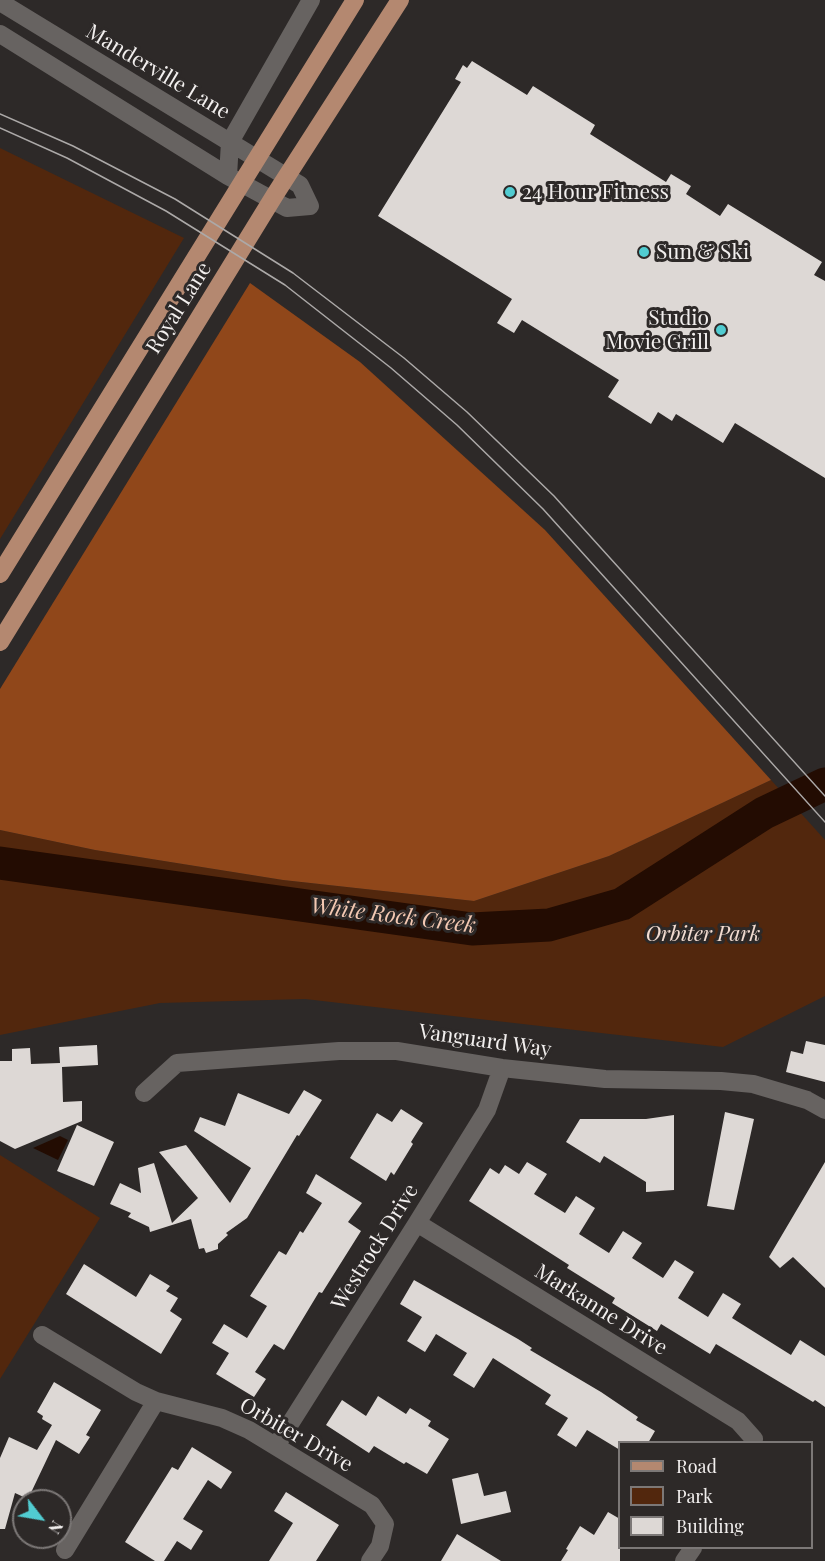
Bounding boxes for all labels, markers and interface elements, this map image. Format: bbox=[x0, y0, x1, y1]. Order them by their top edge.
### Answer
street label: Manderville Lane bbox=[81, 19, 235, 125]
place label: 24 Hour Fitness bbox=[522, 179, 669, 205]
marker: 24 Hour Fitness bbox=[503, 185, 517, 199]
place label: Sun & Ski bbox=[656, 239, 749, 265]
marker: Sun & Ski bbox=[637, 245, 651, 259]
street label: Royal Lane bbox=[141, 258, 217, 358]
place label: Studio Movie Grill bbox=[605, 305, 709, 355]
marker: Studio Movie Grill bbox=[714, 323, 728, 337]
water label: White Rock Creek bbox=[309, 893, 477, 939]
park label: Orbiter Park bbox=[646, 921, 760, 947]
street label: Vanguard Way bbox=[417, 1019, 553, 1063]
street label: Westrock Drive bbox=[326, 1179, 424, 1315]
street label: Markanne Drive bbox=[530, 1259, 672, 1361]
street label: Orbiter Drive bbox=[235, 1392, 357, 1478]
legend bbox=[618, 1441, 813, 1549]
text: Road bbox=[676, 1454, 717, 1478]
text: Park bbox=[676, 1484, 713, 1508]
north arrow bbox=[12, 1489, 72, 1549]
text: Building bbox=[676, 1514, 744, 1538]
text: N bbox=[44, 1517, 68, 1538]

